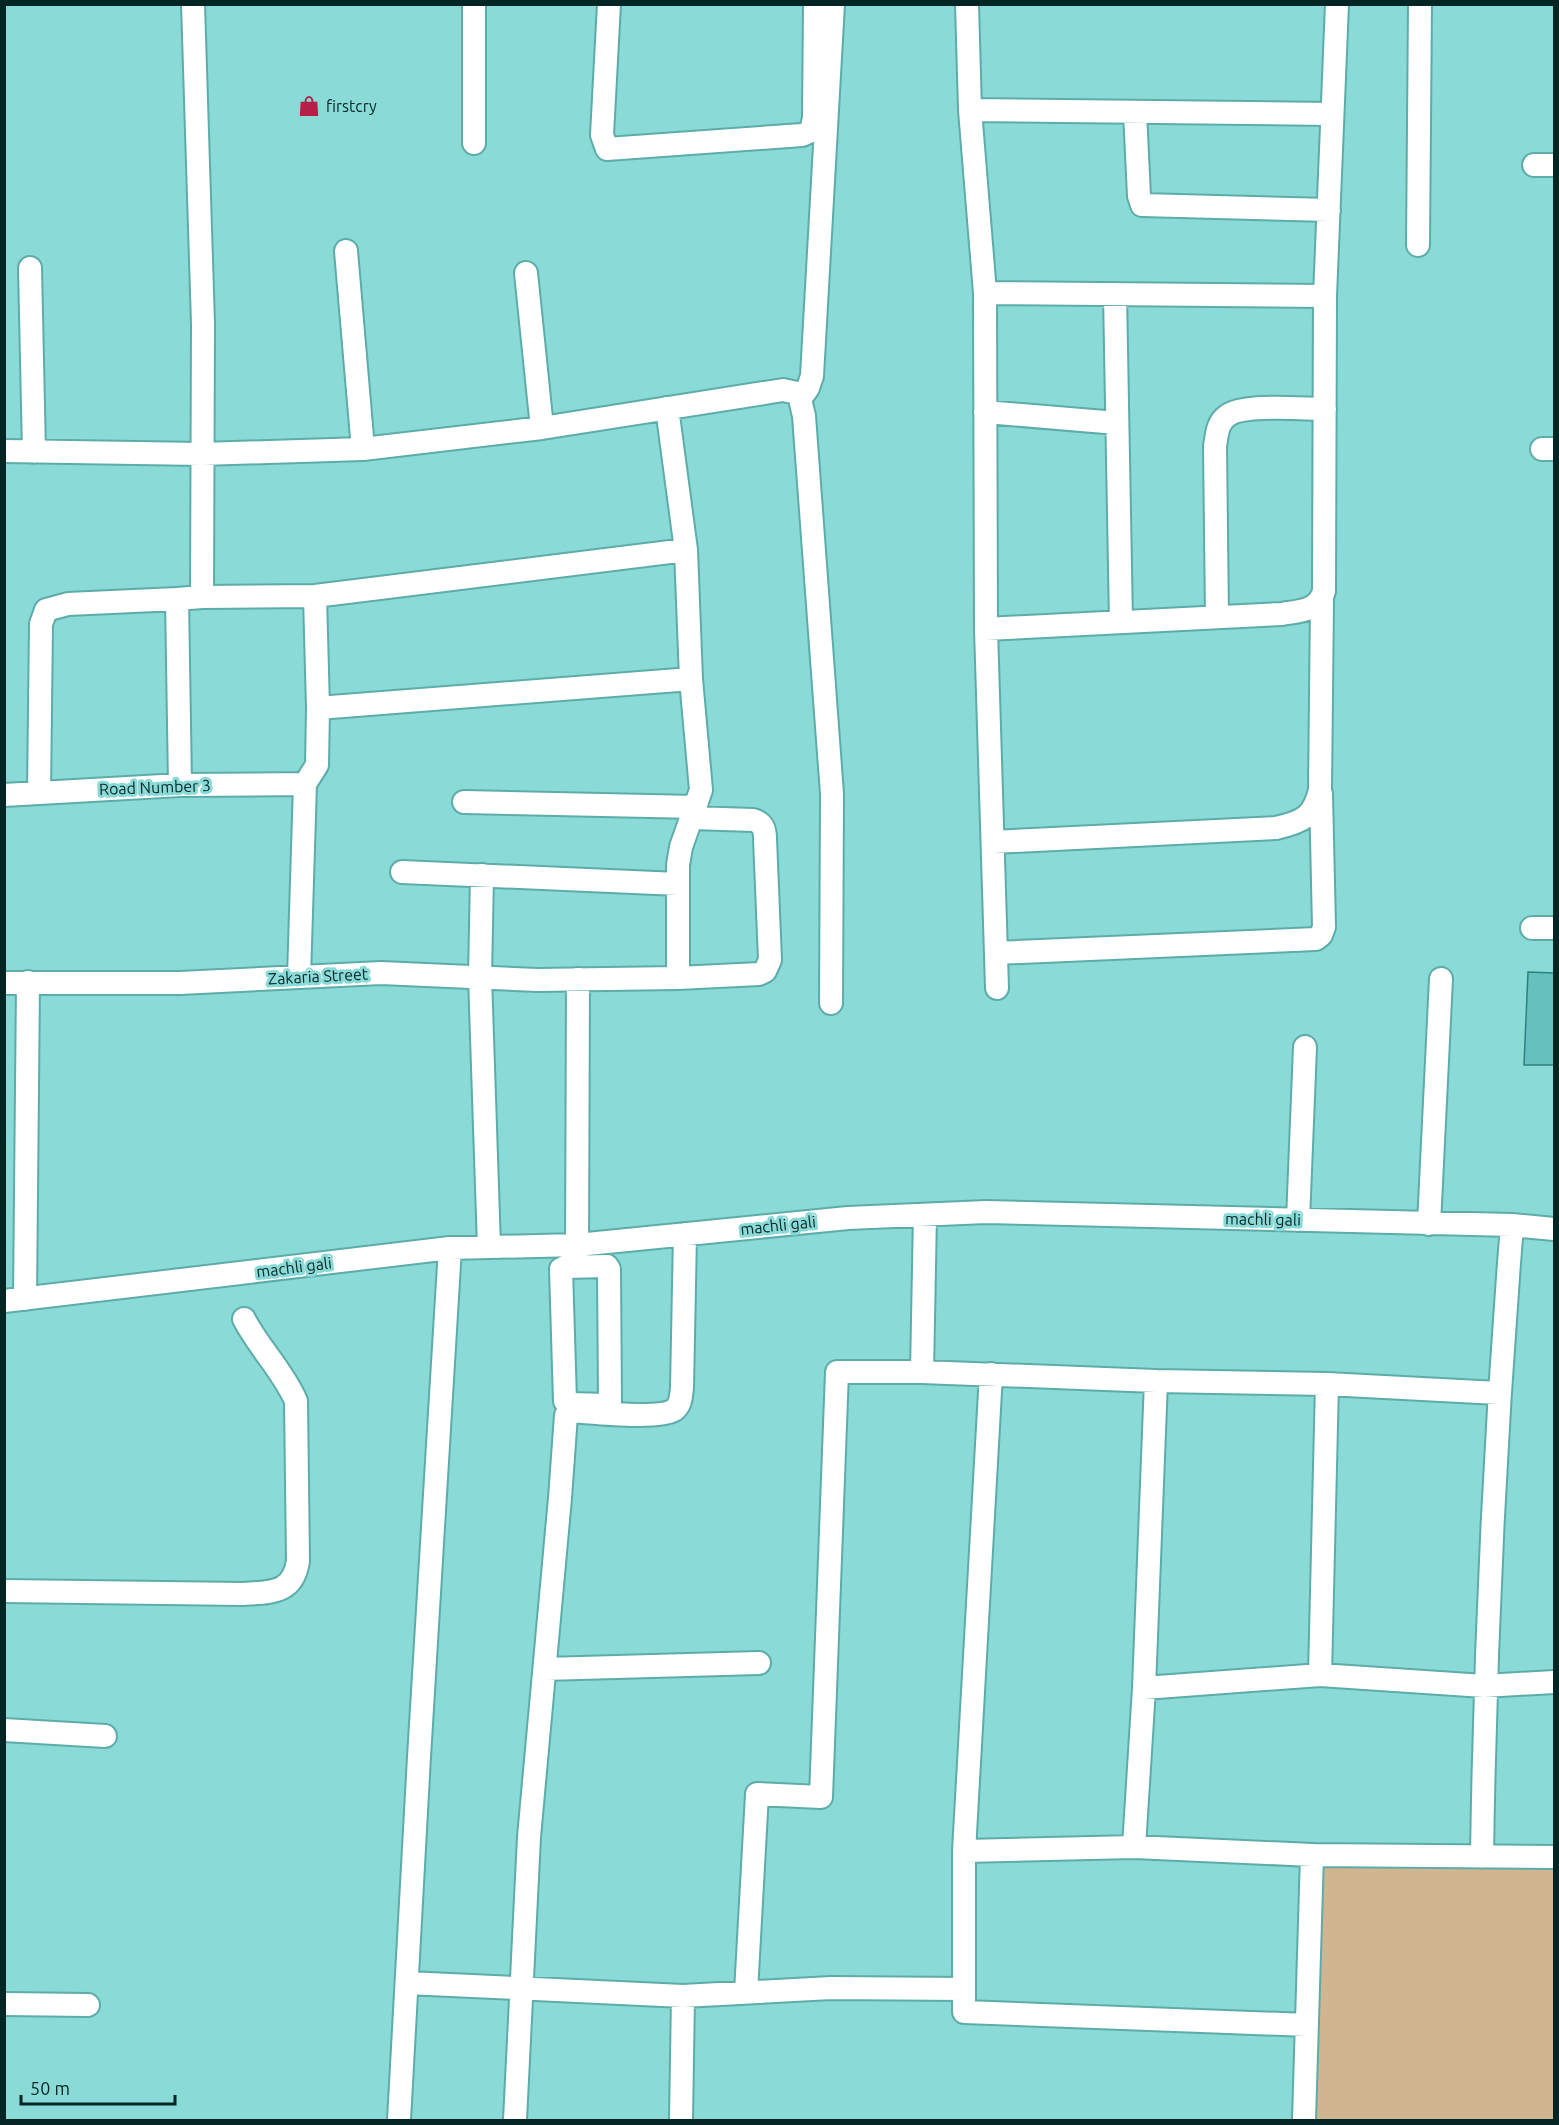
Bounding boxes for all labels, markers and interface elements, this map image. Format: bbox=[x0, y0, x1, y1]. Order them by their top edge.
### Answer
shop icon: firstcry bbox=[297, 94, 321, 118]
place label: firstcry bbox=[326, 97, 377, 115]
street label: Road Number 3 bbox=[99, 776, 211, 798]
street label: Zakaria Street bbox=[268, 964, 369, 988]
street label: machli gali bbox=[1225, 1209, 1301, 1229]
street label: machli gali bbox=[739, 1212, 817, 1238]
street label: machli gali bbox=[255, 1253, 333, 1281]
scale bar bbox=[21, 2068, 176, 2106]
text: 50 m bbox=[30, 2078, 70, 2098]

